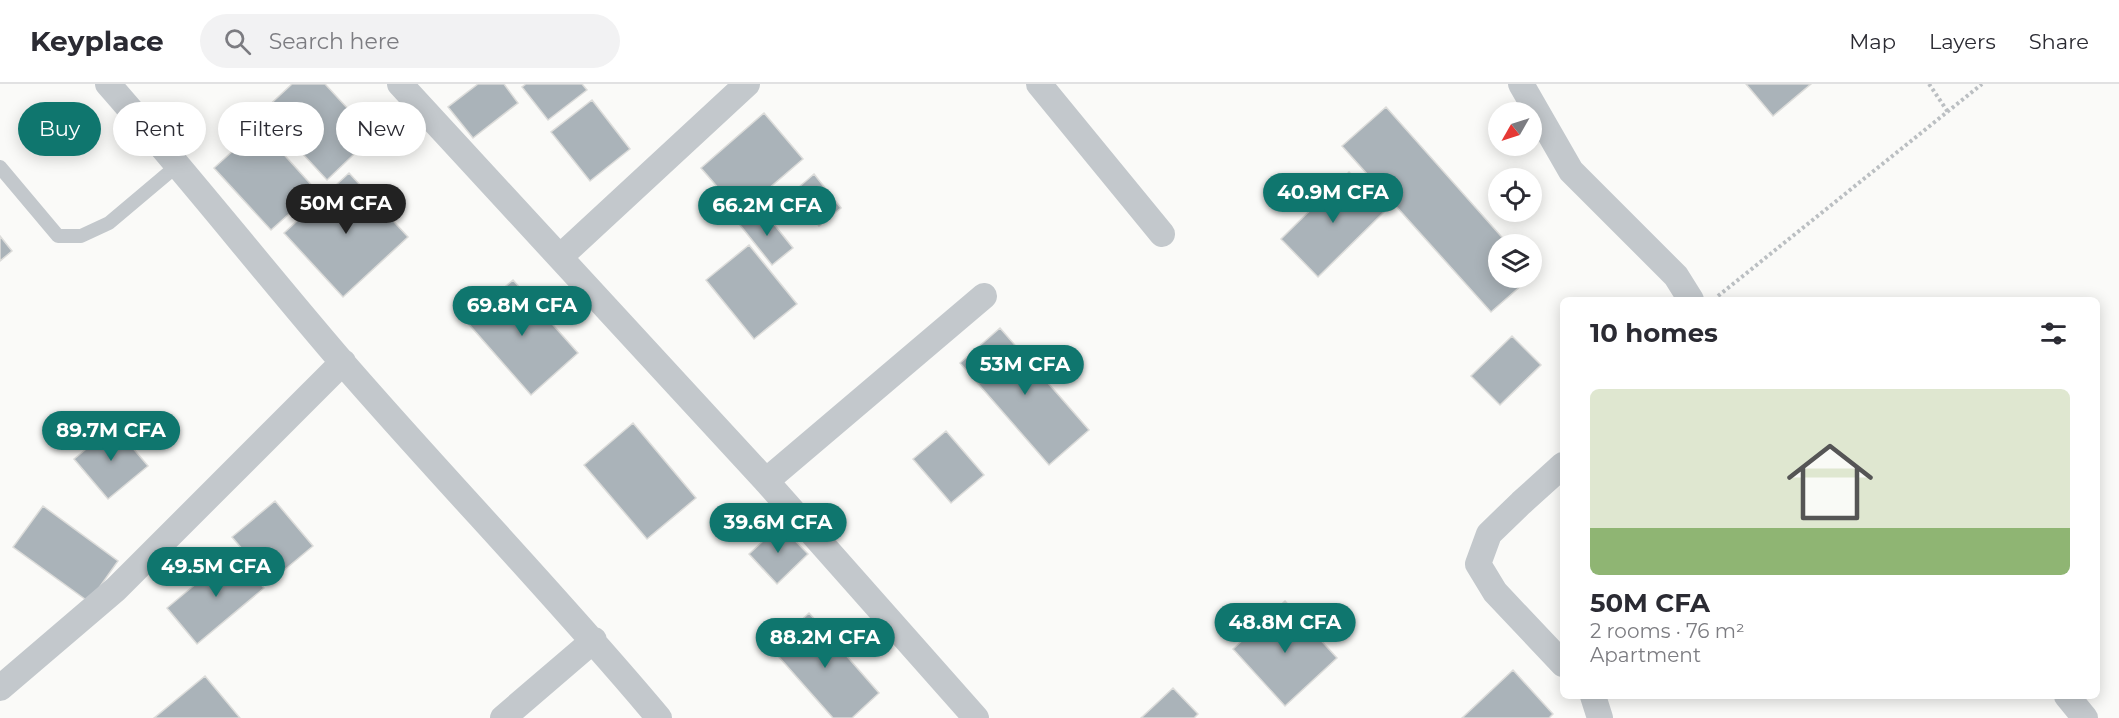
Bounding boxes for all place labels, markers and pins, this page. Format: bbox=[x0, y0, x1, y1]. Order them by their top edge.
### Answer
pin: 40.9M CFA bbox=[1264, 173, 1402, 224]
pin: 50M CFA bbox=[291, 184, 401, 235]
pin: 66.2M CFA bbox=[698, 186, 836, 237]
pin: 69.8M CFA bbox=[453, 286, 591, 337]
pin: 53M CFA bbox=[970, 345, 1080, 396]
pin: 89.7M CFA bbox=[42, 411, 180, 462]
pin: 39.6M CFA bbox=[709, 503, 847, 554]
pin: 49.5M CFA bbox=[147, 547, 285, 598]
pin: 48.8M CFA bbox=[1216, 603, 1354, 654]
pin: 88.2M CFA bbox=[756, 618, 894, 669]

